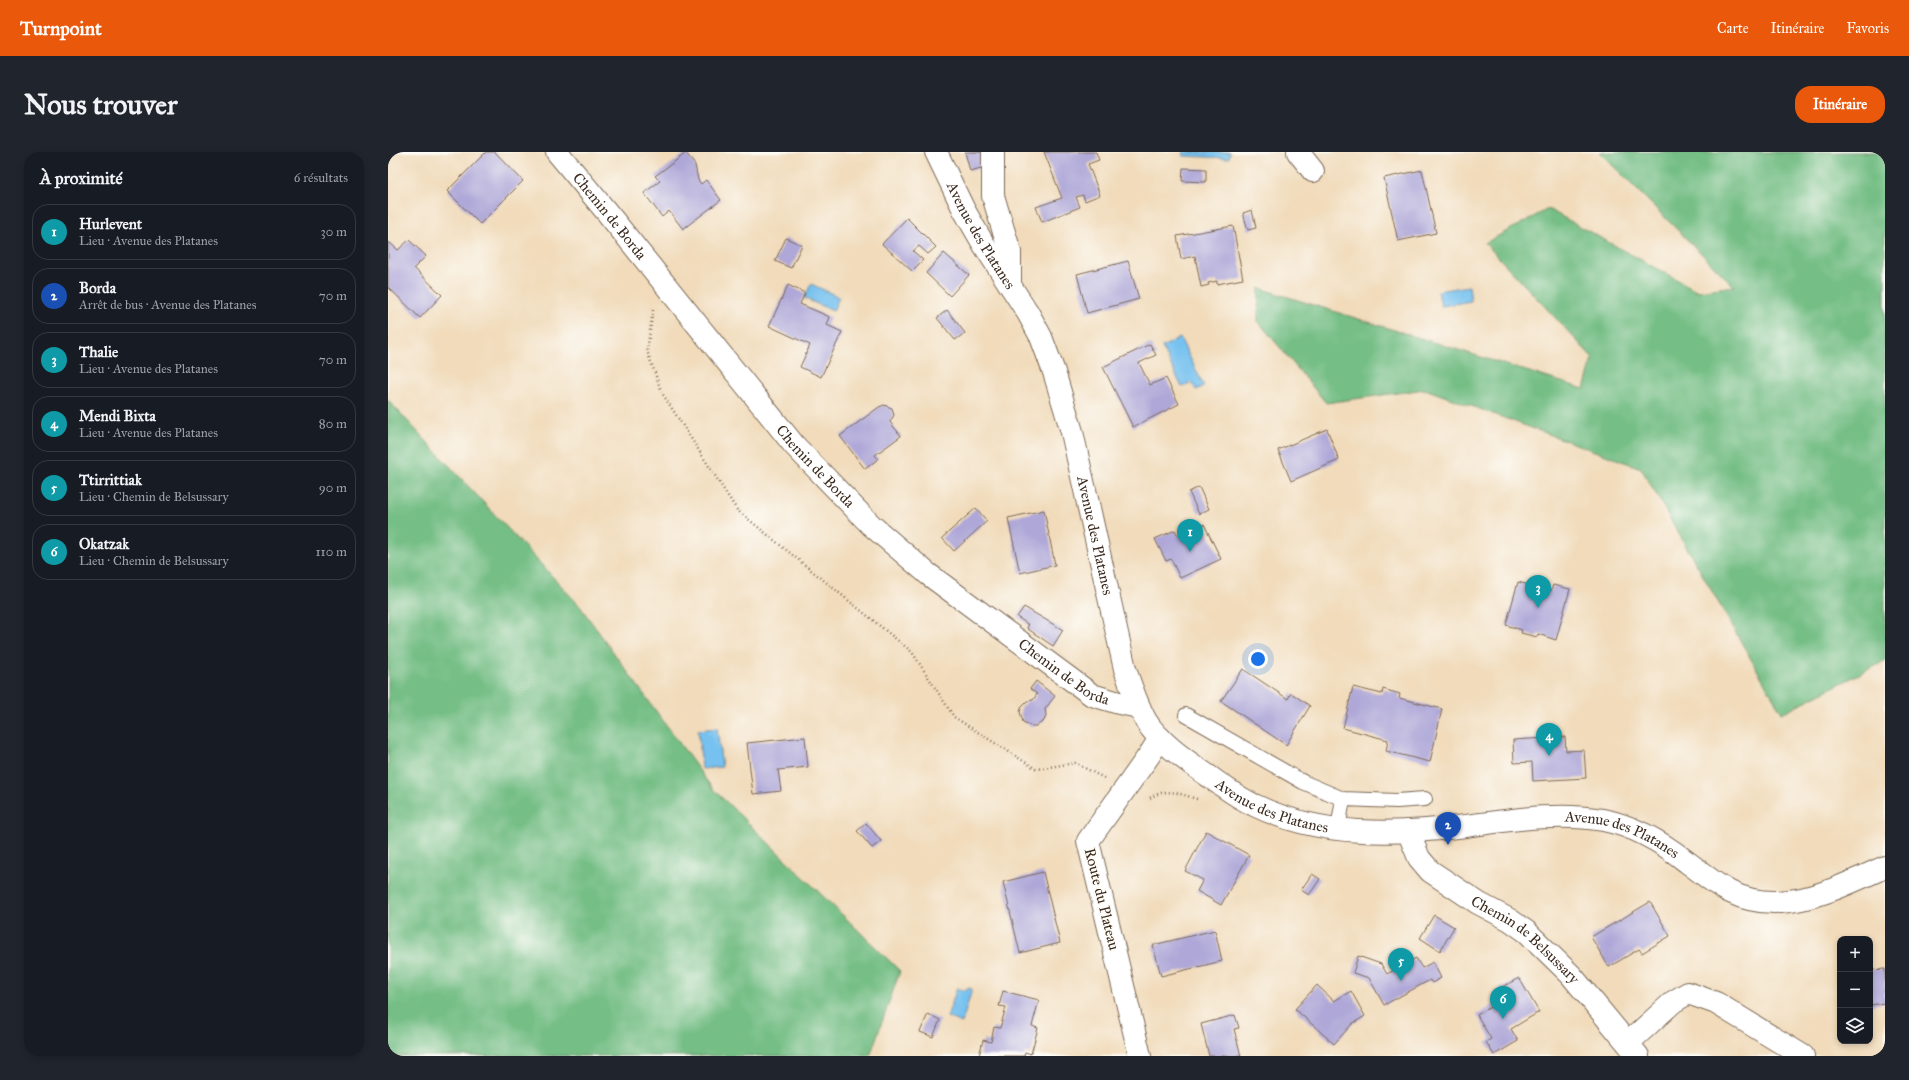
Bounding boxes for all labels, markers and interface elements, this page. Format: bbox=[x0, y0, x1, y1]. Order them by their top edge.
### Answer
text: Turnpoint bbox=[20, 17, 102, 40]
text: Carte bbox=[1717, 20, 1749, 37]
text: Itinéraire bbox=[1771, 20, 1824, 37]
text: Favoris bbox=[1846, 20, 1889, 37]
button: Itinéraire bbox=[1795, 86, 1885, 123]
text: Nous trouver bbox=[24, 87, 177, 122]
text: À proximité bbox=[40, 168, 123, 189]
street label: Chemin de Borda bbox=[569, 169, 651, 264]
text: 6 résultats bbox=[294, 170, 348, 186]
street label: Avenue des Platanes bbox=[942, 178, 1019, 293]
text: Hurlevent bbox=[79, 215, 142, 233]
text: 1 bbox=[51, 224, 57, 240]
text: 30 m bbox=[321, 224, 347, 240]
text: Lieu · Avenue des Platanes bbox=[79, 233, 218, 249]
text: Borda bbox=[79, 279, 116, 297]
text: 2 bbox=[51, 288, 57, 304]
text: 70 m bbox=[319, 288, 347, 304]
text: Arrêt de bus · Avenue des Platanes bbox=[79, 297, 256, 313]
text: Thalie bbox=[79, 343, 118, 361]
text: 3 bbox=[51, 352, 57, 368]
text: 70 m bbox=[319, 352, 347, 368]
text: Lieu · Avenue des Platanes bbox=[79, 361, 218, 377]
text: Mendi Bixta bbox=[79, 407, 156, 425]
text: 4 bbox=[50, 416, 58, 432]
text: 80 m bbox=[319, 416, 347, 432]
street label: Chemin de Borda bbox=[772, 421, 859, 512]
text: Lieu · Avenue des Platanes bbox=[79, 425, 218, 441]
text: Ttirrittiak bbox=[79, 471, 142, 489]
street label: Avenue des Platanes bbox=[1073, 473, 1117, 597]
text: 5 bbox=[51, 480, 57, 496]
text: 90 m bbox=[319, 480, 347, 496]
text: Lieu · Chemin de Belsussary bbox=[79, 489, 229, 505]
pin: 1 bbox=[1177, 519, 1203, 552]
text: Okatzak bbox=[79, 535, 129, 553]
text: 6 bbox=[51, 544, 57, 560]
text: 110 m bbox=[315, 544, 347, 560]
text: Lieu · Chemin de Belsussary bbox=[79, 553, 229, 569]
pin: 3 bbox=[1525, 575, 1551, 608]
street label: Chemin de Borda bbox=[1015, 635, 1112, 709]
your location bbox=[1248, 649, 1268, 669]
pin: 4 bbox=[1536, 723, 1562, 756]
street label: Avenue des Platanes bbox=[1211, 774, 1330, 836]
street label: Avenue des Platanes bbox=[1564, 808, 1683, 862]
pin: 2 bbox=[1435, 812, 1461, 845]
street label: Route du Plateau bbox=[1081, 846, 1123, 952]
street label: Chemin de Belsussary bbox=[1467, 892, 1584, 988]
map controls bbox=[1837, 936, 1873, 1044]
button: + bbox=[1837, 936, 1873, 972]
pin: 5 bbox=[1388, 948, 1414, 981]
button: − bbox=[1837, 972, 1873, 1008]
pin: 6 bbox=[1490, 986, 1516, 1019]
button: layers bbox=[1837, 1008, 1873, 1044]

